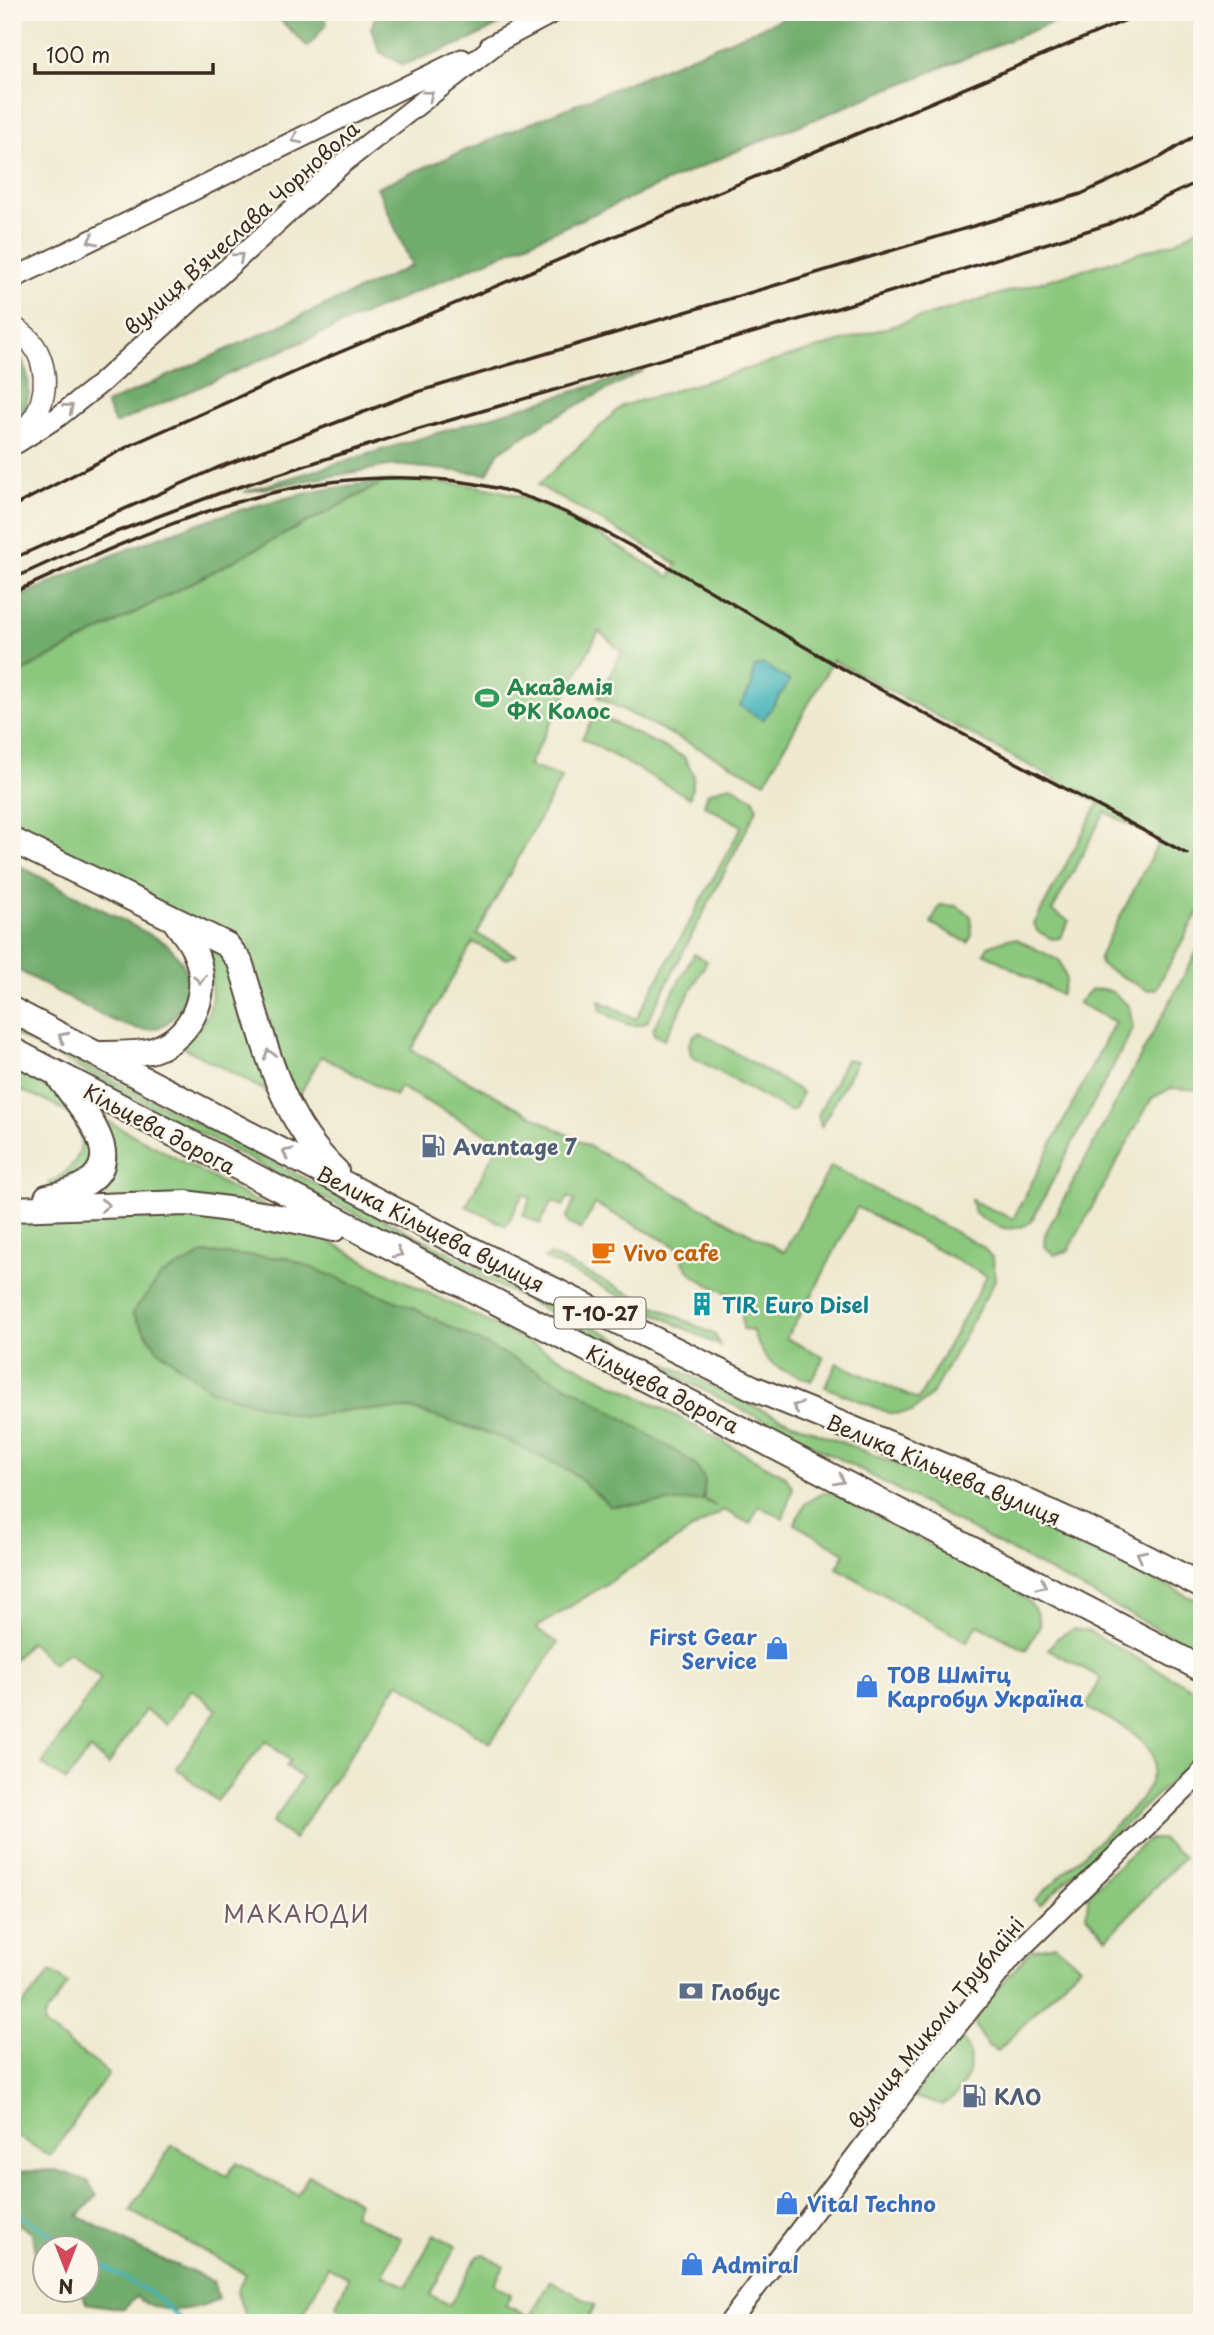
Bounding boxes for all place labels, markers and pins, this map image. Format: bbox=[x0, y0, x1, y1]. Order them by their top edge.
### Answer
place label: Академія ФК Колос bbox=[507, 670, 613, 726]
sports icon: Академія ФК Колос bbox=[473, 684, 501, 712]
place label: Avantage 7 bbox=[453, 1130, 578, 1162]
fuel station icon: Avantage 7 bbox=[419, 1132, 447, 1160]
place label: Vivo cafe bbox=[623, 1236, 719, 1268]
cafe icon: Vivo cafe bbox=[589, 1238, 617, 1266]
place label: TIR Euro Disel bbox=[722, 1288, 869, 1320]
building icon: TIR Euro Disel bbox=[688, 1290, 716, 1318]
place label: First Gear Service bbox=[649, 1620, 757, 1676]
shop icon: First Gear Service bbox=[763, 1634, 791, 1662]
place label: ТОВ Шмітц Каргобул Україна bbox=[887, 1658, 1084, 1714]
shop icon: ТОВ Шмітц Каргобул Україна bbox=[853, 1672, 881, 1700]
place label: Глобус bbox=[711, 1975, 780, 2007]
bank icon: Глобус bbox=[677, 1977, 705, 2005]
place label: КЛО bbox=[994, 2080, 1041, 2112]
fuel station icon: КЛО bbox=[960, 2082, 988, 2110]
place label: Vital Techno bbox=[807, 2187, 936, 2219]
shop icon: Vital Techno bbox=[773, 2189, 801, 2217]
place label: Admiral bbox=[711, 2248, 799, 2280]
shop icon: Admiral bbox=[678, 2250, 706, 2278]

